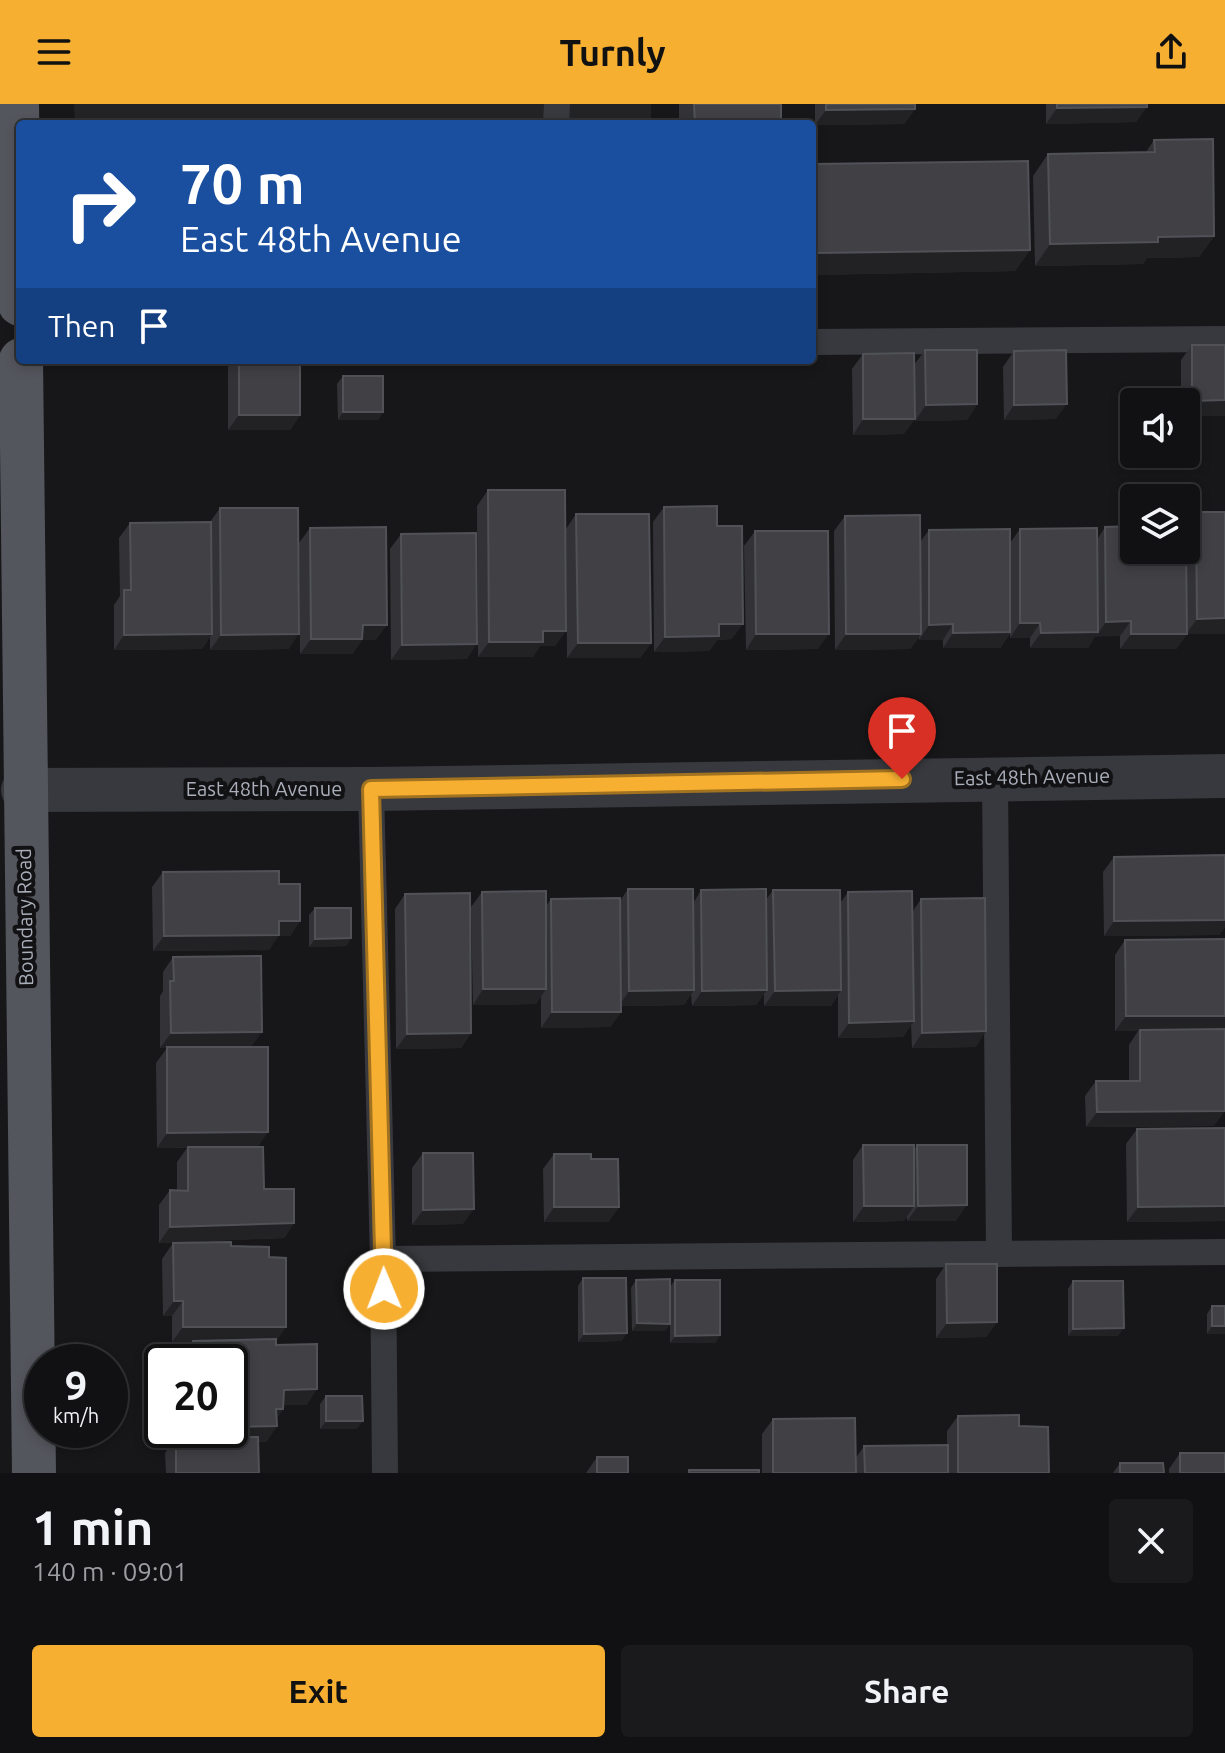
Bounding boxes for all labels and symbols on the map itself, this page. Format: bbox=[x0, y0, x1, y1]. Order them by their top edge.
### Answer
pin bbox=[868, 697, 936, 779]
street label: East 48th Avenue bbox=[954, 764, 1110, 789]
street label: East 48th Avenue bbox=[186, 777, 342, 800]
street label: Boundary Road bbox=[12, 848, 37, 986]
position arrow bbox=[342, 1247, 426, 1331]
speed limit sign: 20 bbox=[144, 1344, 248, 1448]

